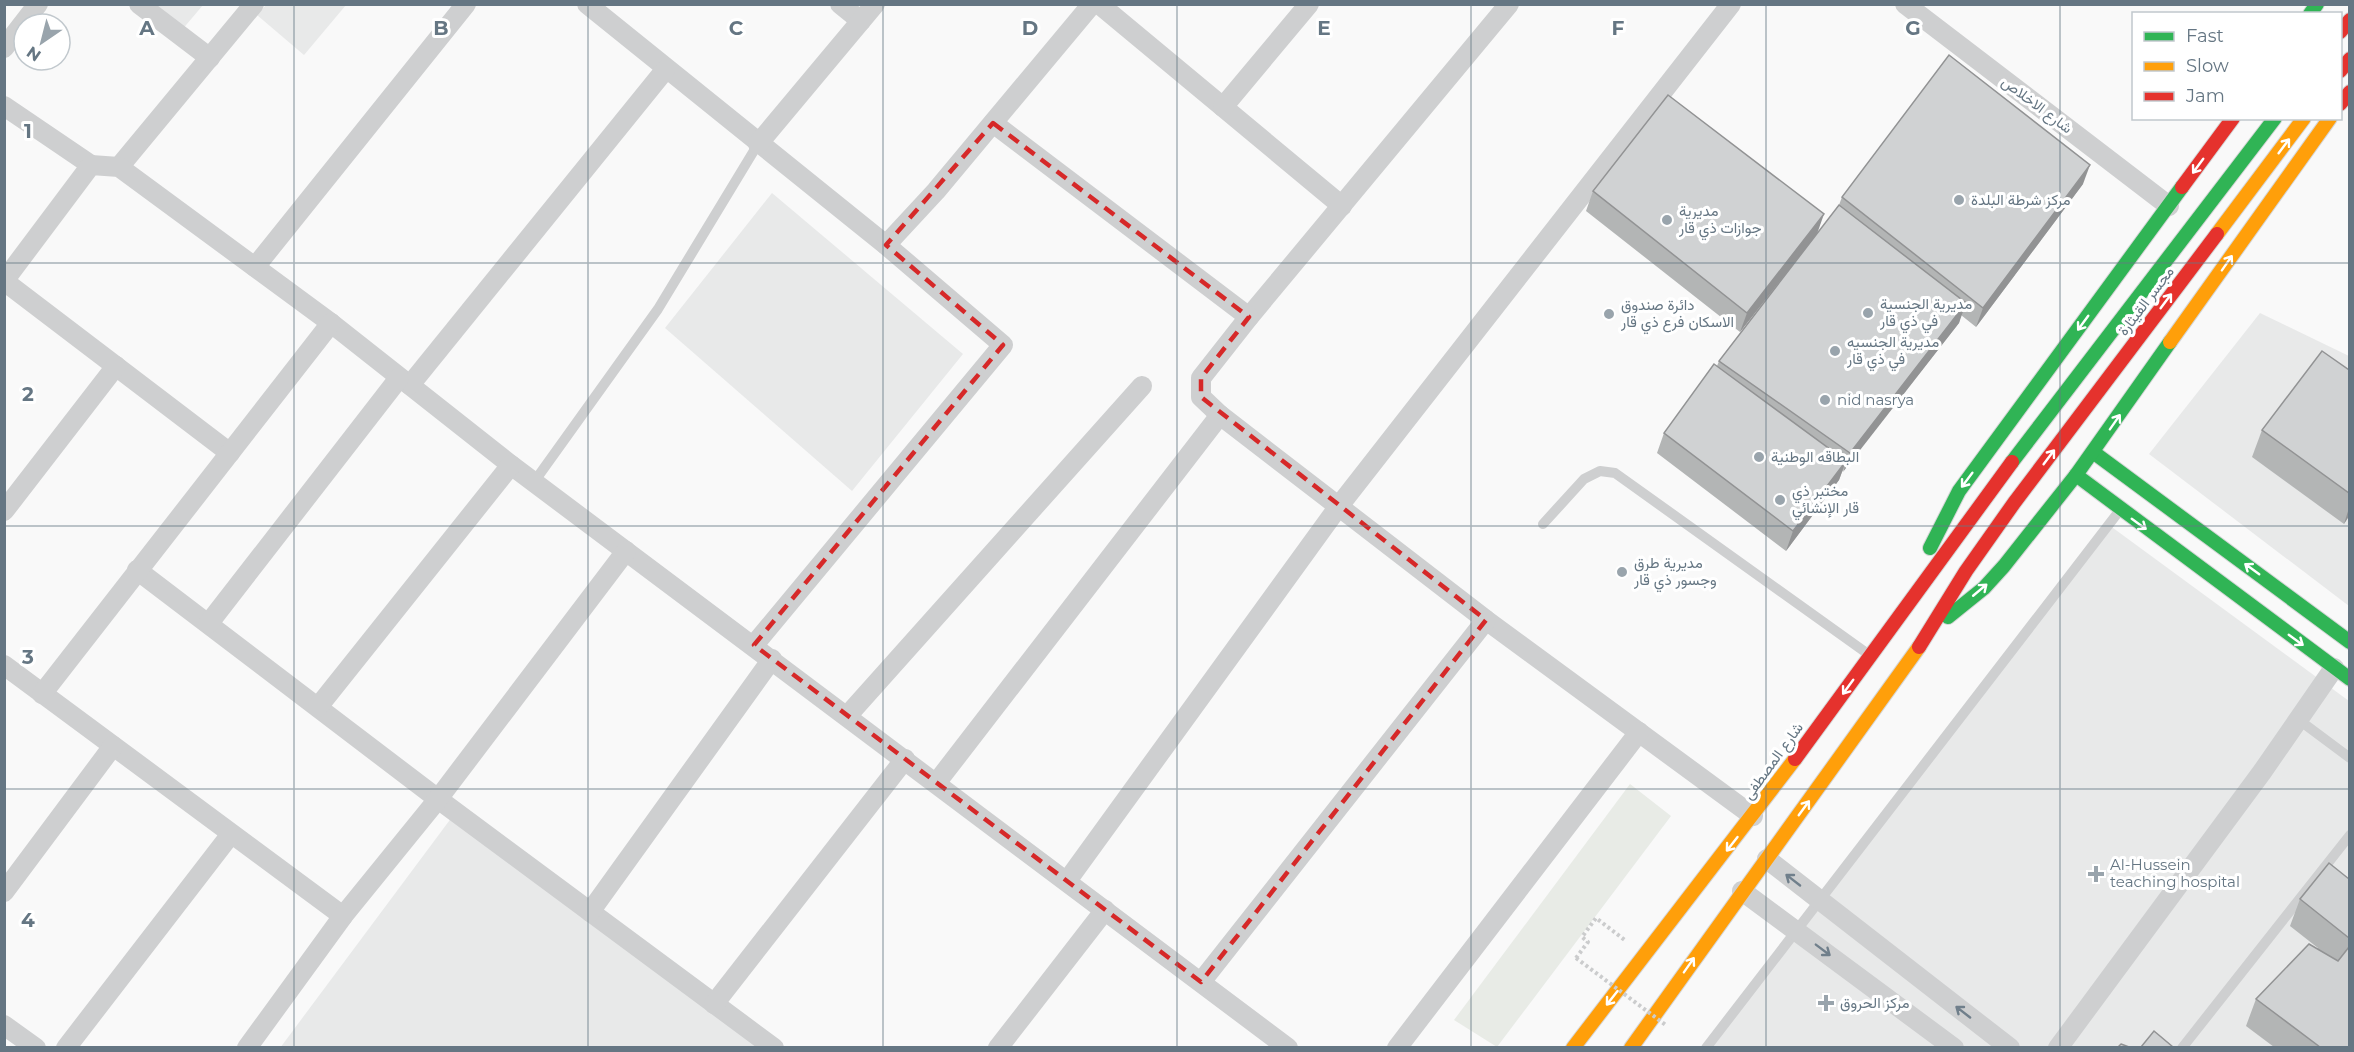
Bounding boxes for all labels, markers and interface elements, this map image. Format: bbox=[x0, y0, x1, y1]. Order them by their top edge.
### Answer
north arrow bbox=[12, 12, 72, 72]
legend bbox=[2132, 12, 2342, 120]
text: A bbox=[138, 16, 155, 40]
text: B bbox=[433, 16, 449, 40]
text: C bbox=[729, 16, 744, 40]
text: D bbox=[1022, 16, 1038, 40]
text: E bbox=[1317, 16, 1331, 40]
text: F bbox=[1612, 16, 1625, 40]
text: G bbox=[1905, 16, 1921, 40]
text: Fast bbox=[2186, 25, 2224, 47]
text: N bbox=[23, 42, 44, 65]
text: Slow bbox=[2186, 55, 2229, 77]
street label: شارع الاخلاص bbox=[1997, 72, 2077, 139]
text: Jam bbox=[2185, 85, 2225, 107]
text: 1 bbox=[24, 119, 32, 143]
one-way arrow bbox=[2278, 138, 2290, 154]
one-way arrow bbox=[2192, 157, 2205, 173]
place label: مركز شرطة البلدة bbox=[1971, 190, 2070, 209]
marker: مركز شرطة البلدة bbox=[1952, 193, 1966, 207]
place label: مديرية جوازات ذي قار bbox=[1678, 201, 1761, 241]
marker: مديرية جوازات ذي قار bbox=[1660, 213, 1674, 227]
one-way arrow bbox=[2221, 255, 2233, 271]
street label: مجسر القيثارة bbox=[2113, 262, 2178, 339]
one-way arrow bbox=[2160, 293, 2173, 309]
place label: مديرية الجنسية في ذي قار bbox=[1879, 294, 1972, 334]
place label: دائرة صندوق الاسكان فرع ذي قار bbox=[1620, 295, 1734, 335]
marker: مديرية الجنسية في ذي قار bbox=[1861, 306, 1875, 320]
marker: دائرة صندوق الاسكان فرع ذي قار bbox=[1602, 307, 1616, 321]
one-way arrow bbox=[2077, 315, 2090, 331]
place label: مديرية الجنسيه في ذي قار bbox=[1846, 332, 1939, 372]
marker: مديرية الجنسيه في ذي قار bbox=[1828, 344, 1842, 358]
text: 2 bbox=[22, 382, 34, 406]
place label: nid nasrya bbox=[1837, 390, 1914, 409]
marker: nid nasrya bbox=[1818, 393, 1832, 407]
one-way arrow bbox=[2109, 414, 2121, 431]
place label: البطاقه الوطنية bbox=[1771, 447, 1859, 466]
one-way arrow bbox=[2043, 449, 2055, 465]
marker: البطاقه الوطنية bbox=[1752, 450, 1766, 464]
one-way arrow bbox=[1961, 471, 1973, 487]
place label: مختبر ذي قار الإنشائي bbox=[1792, 481, 1859, 521]
marker: مختبر ذي قار الإنشائي bbox=[1773, 493, 1787, 507]
one-way arrow bbox=[2131, 517, 2147, 530]
place label: مديرية طرق وجسور ذي قار bbox=[1633, 553, 1717, 593]
one-way arrow bbox=[2244, 563, 2260, 576]
marker: مديرية طرق وجسور ذي قار bbox=[1615, 565, 1629, 579]
one-way arrow bbox=[1972, 584, 1988, 597]
one-way arrow bbox=[2287, 634, 2303, 646]
text: 3 bbox=[21, 645, 34, 669]
one-way arrow bbox=[1841, 679, 1854, 695]
street label: شارع المصطفى bbox=[1738, 718, 1809, 804]
one-way arrow bbox=[1798, 800, 1810, 816]
one-way arrow bbox=[1725, 835, 1738, 851]
place label: Al-Hussein teaching hospital bbox=[2110, 855, 2240, 891]
marker: Al-Hussein teaching hospital bbox=[2087, 865, 2105, 883]
one-way arrow bbox=[1785, 873, 1801, 886]
text: 4 bbox=[21, 908, 35, 932]
one-way arrow bbox=[1815, 944, 1831, 956]
one-way arrow bbox=[1683, 958, 1695, 974]
one-way arrow bbox=[1605, 989, 1618, 1005]
place label: مركز الحروق bbox=[1840, 993, 1909, 1012]
marker: مركز الحروق bbox=[1817, 994, 1835, 1012]
one-way arrow bbox=[1956, 1005, 1972, 1018]

